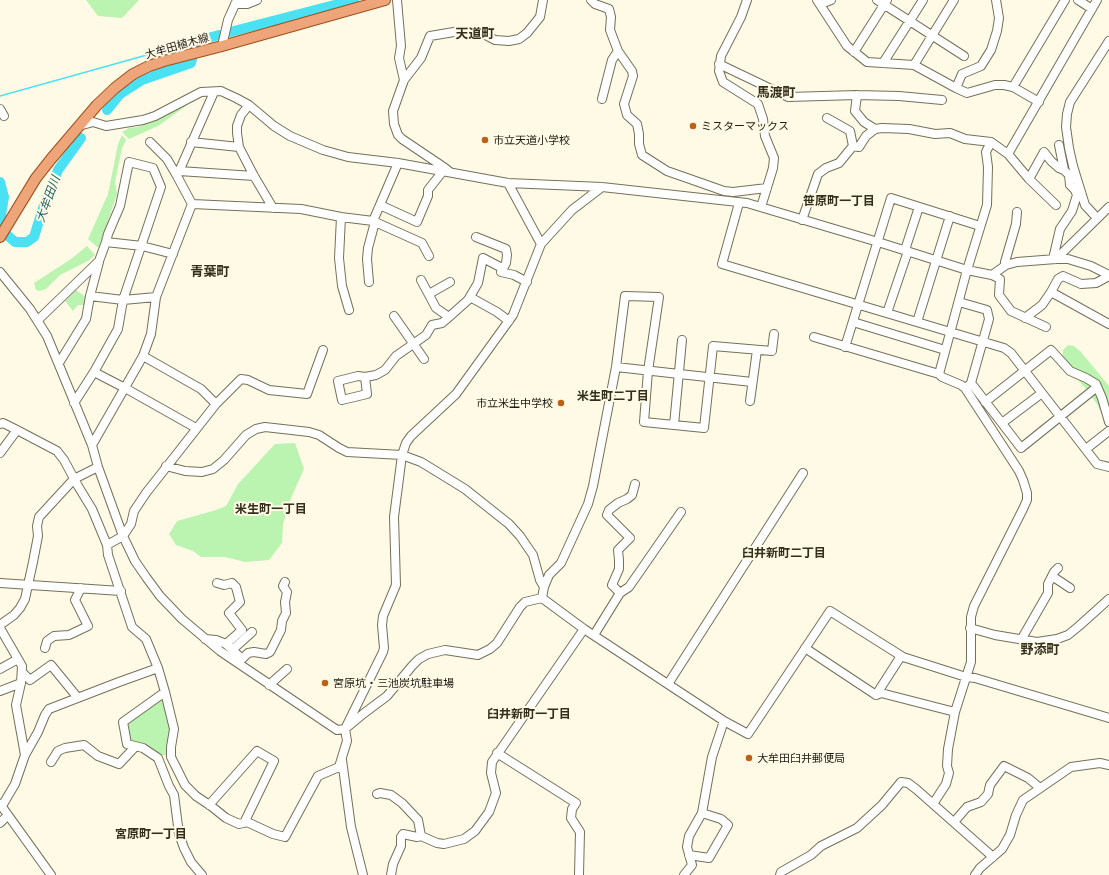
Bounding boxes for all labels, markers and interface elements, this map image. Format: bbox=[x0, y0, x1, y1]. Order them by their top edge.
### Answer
district label: 天道町 bbox=[456, 26, 494, 42]
street label: 大牟田植木線 bbox=[143, 31, 211, 61]
district label: 馬渡町 bbox=[757, 85, 795, 101]
place label: ミスターマックス bbox=[701, 119, 789, 133]
marker: ミスターマックス bbox=[688, 121, 698, 131]
place label: 市立天道小学校 bbox=[493, 133, 570, 147]
marker: 市立天道小学校 bbox=[480, 135, 490, 145]
water label: 大牟田川 bbox=[33, 174, 63, 224]
district label: 笹原町一丁目 bbox=[803, 194, 875, 208]
district label: 青葉町 bbox=[191, 264, 229, 280]
district label: 米生町二丁目 bbox=[577, 389, 649, 403]
place label: 市立米生中学校 bbox=[476, 396, 553, 410]
marker: 市立米生中学校 bbox=[556, 398, 566, 408]
district label: 米生町一丁目 bbox=[235, 502, 307, 516]
district label: 臼井新町二丁目 bbox=[742, 546, 826, 560]
district label: 野添町 bbox=[1021, 642, 1059, 658]
place label: 宮原坑・三池炭坑駐車場 bbox=[333, 676, 454, 690]
marker: 宮原坑・三池炭坑駐車場 bbox=[320, 678, 330, 688]
district label: 臼井新町一丁目 bbox=[487, 707, 571, 721]
place label: 大牟田臼井郵便局 bbox=[757, 751, 845, 765]
marker: 大牟田臼井郵便局 bbox=[744, 753, 754, 763]
district label: 宮原町一丁目 bbox=[115, 827, 187, 841]

